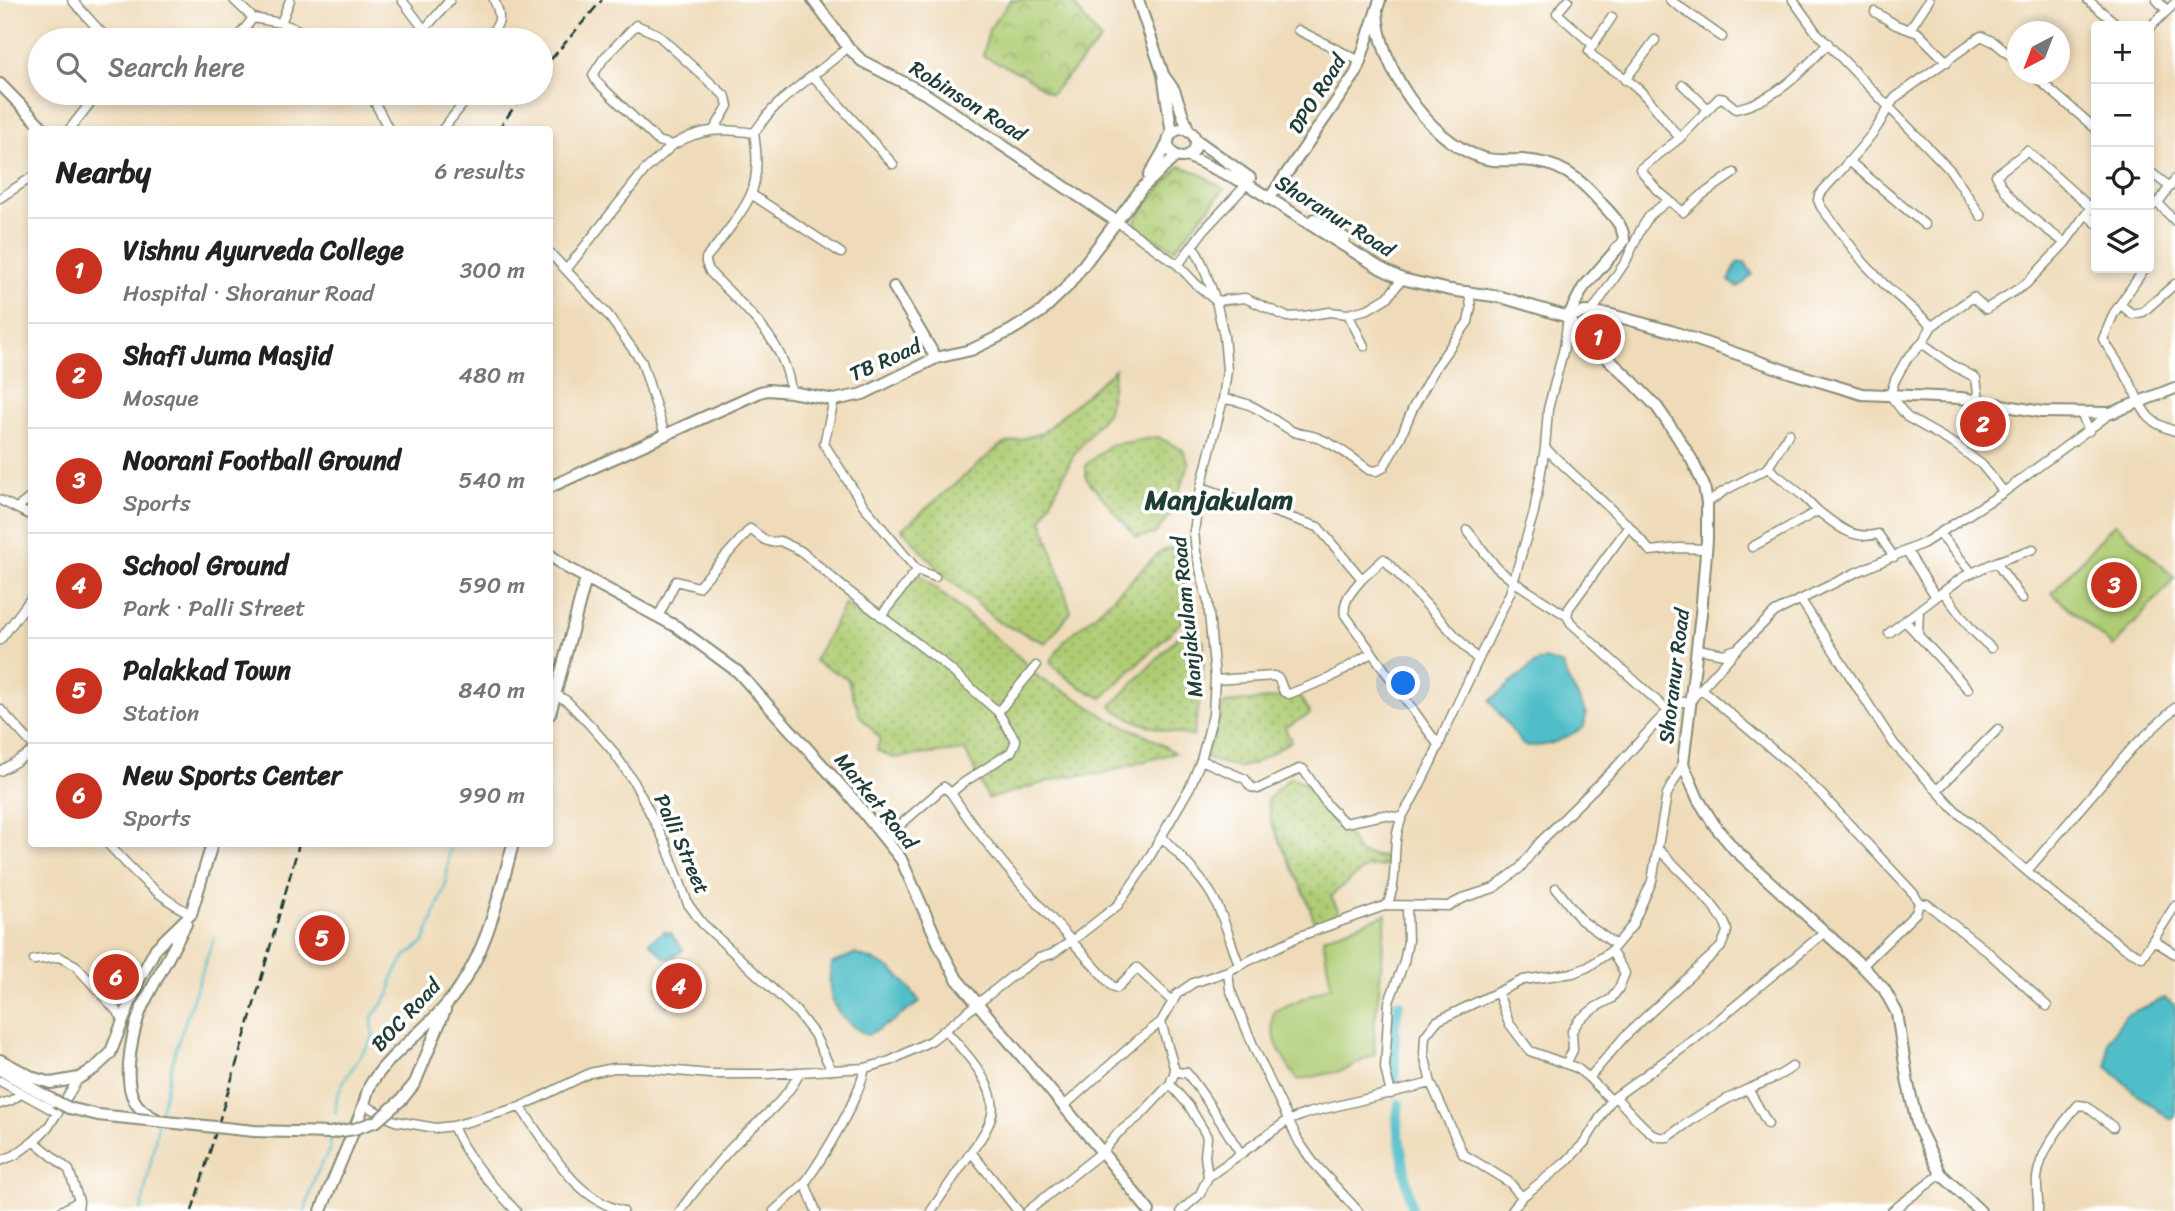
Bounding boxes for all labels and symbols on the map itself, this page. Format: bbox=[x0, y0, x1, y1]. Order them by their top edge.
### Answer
north arrow bbox=[2007, 21, 2070, 84]
street label: DPO Road bbox=[1277, 45, 1358, 142]
street label: Robinson Road bbox=[902, 50, 1036, 153]
street label: Shoranur Road bbox=[1267, 164, 1404, 269]
pin: 1 bbox=[1575, 311, 1621, 363]
street label: TB Road bbox=[843, 327, 929, 393]
pin: 2 bbox=[1960, 398, 2006, 450]
district label: Manjakulam bbox=[1144, 475, 1293, 524]
street label: Manjakulam Road bbox=[1159, 533, 1214, 700]
pin: 3 bbox=[2091, 559, 2137, 611]
street label: Shoranur Road bbox=[1647, 604, 1701, 746]
your location bbox=[1386, 666, 1420, 700]
street label: Market Road bbox=[824, 744, 929, 860]
street label: Palli Street bbox=[643, 787, 721, 901]
pin: 5 bbox=[299, 912, 345, 964]
pin: 6 bbox=[93, 951, 139, 1003]
pin: 4 bbox=[656, 960, 702, 1012]
street label: BOC Road bbox=[361, 968, 452, 1061]

